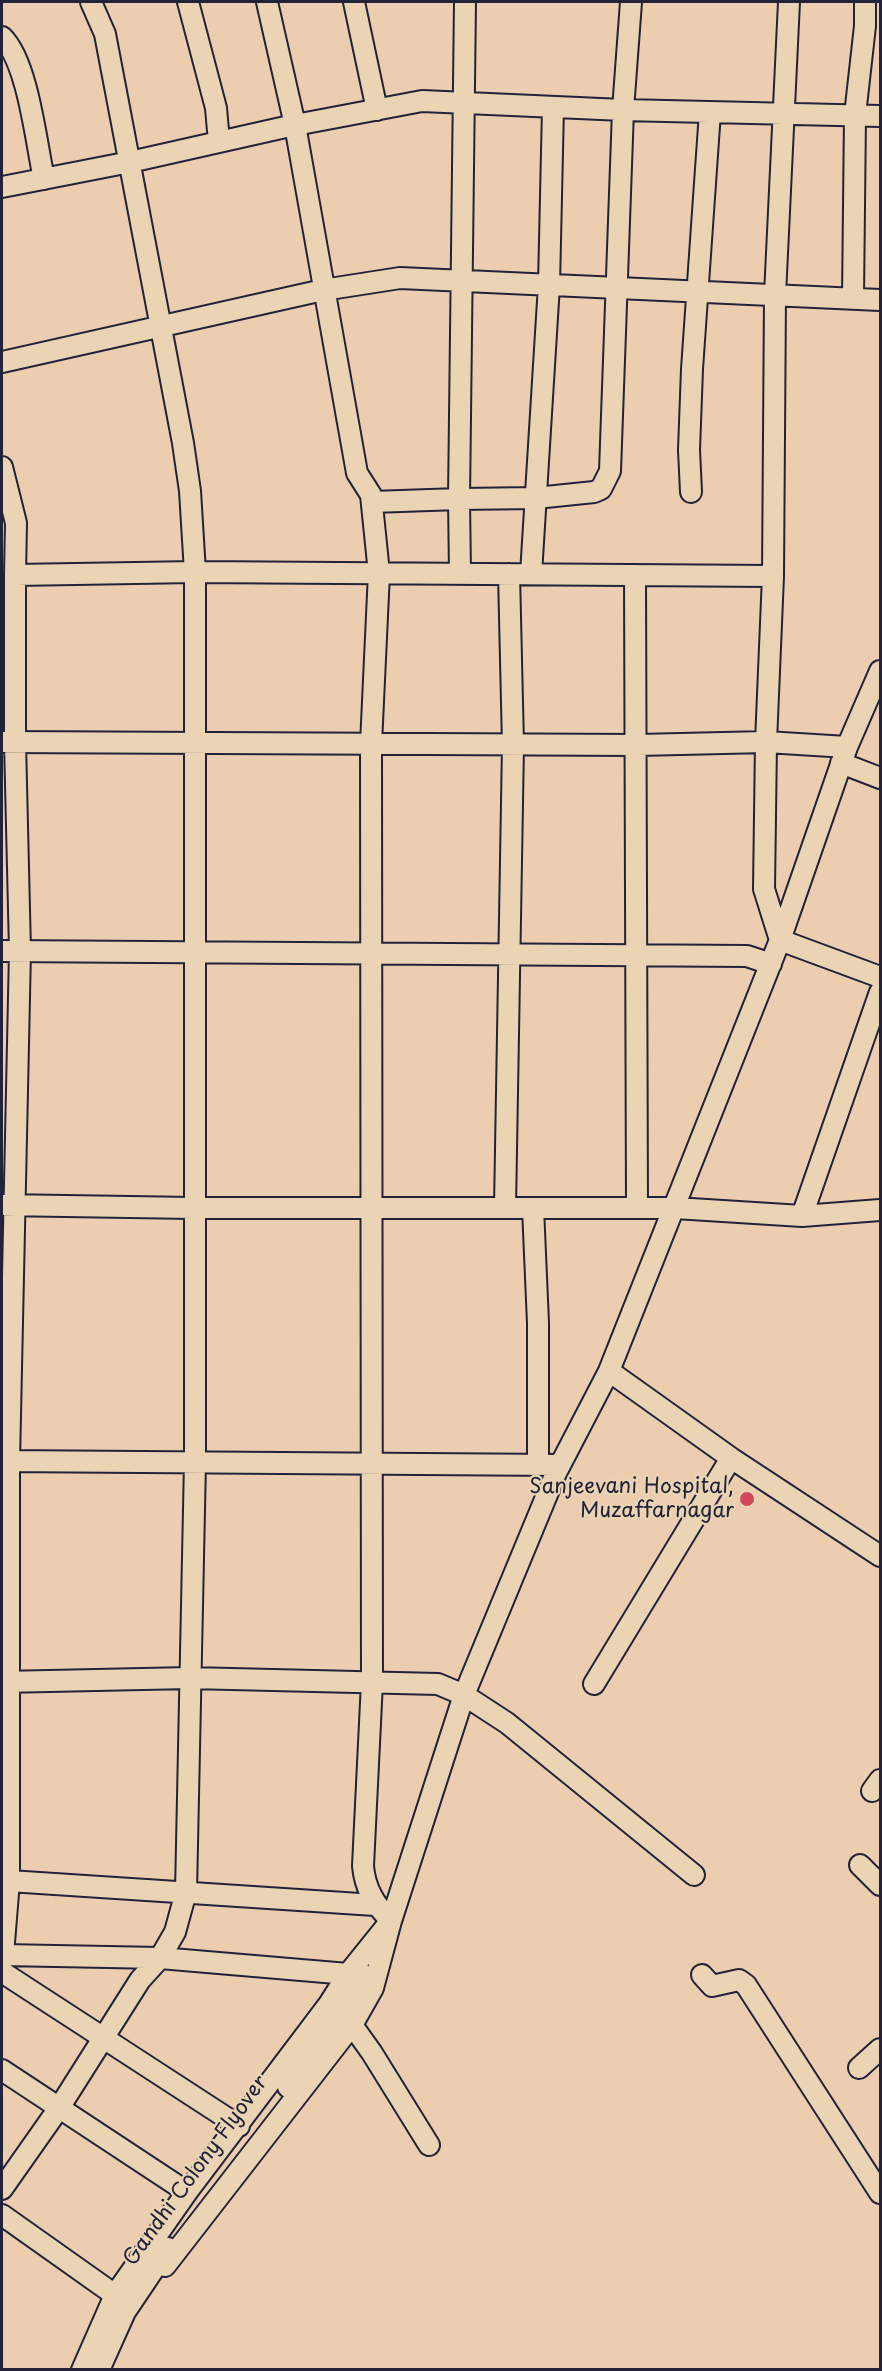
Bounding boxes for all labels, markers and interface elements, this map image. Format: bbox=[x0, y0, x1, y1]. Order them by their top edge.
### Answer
place label: Sanjeevani Hospital, Muzaffarnagar bbox=[529, 1474, 734, 1524]
marker: Sanjeevani Hospital, Muzaffarnagar bbox=[738, 1490, 756, 1508]
street label: Gandhi Colony Flyover bbox=[119, 2071, 273, 2271]

